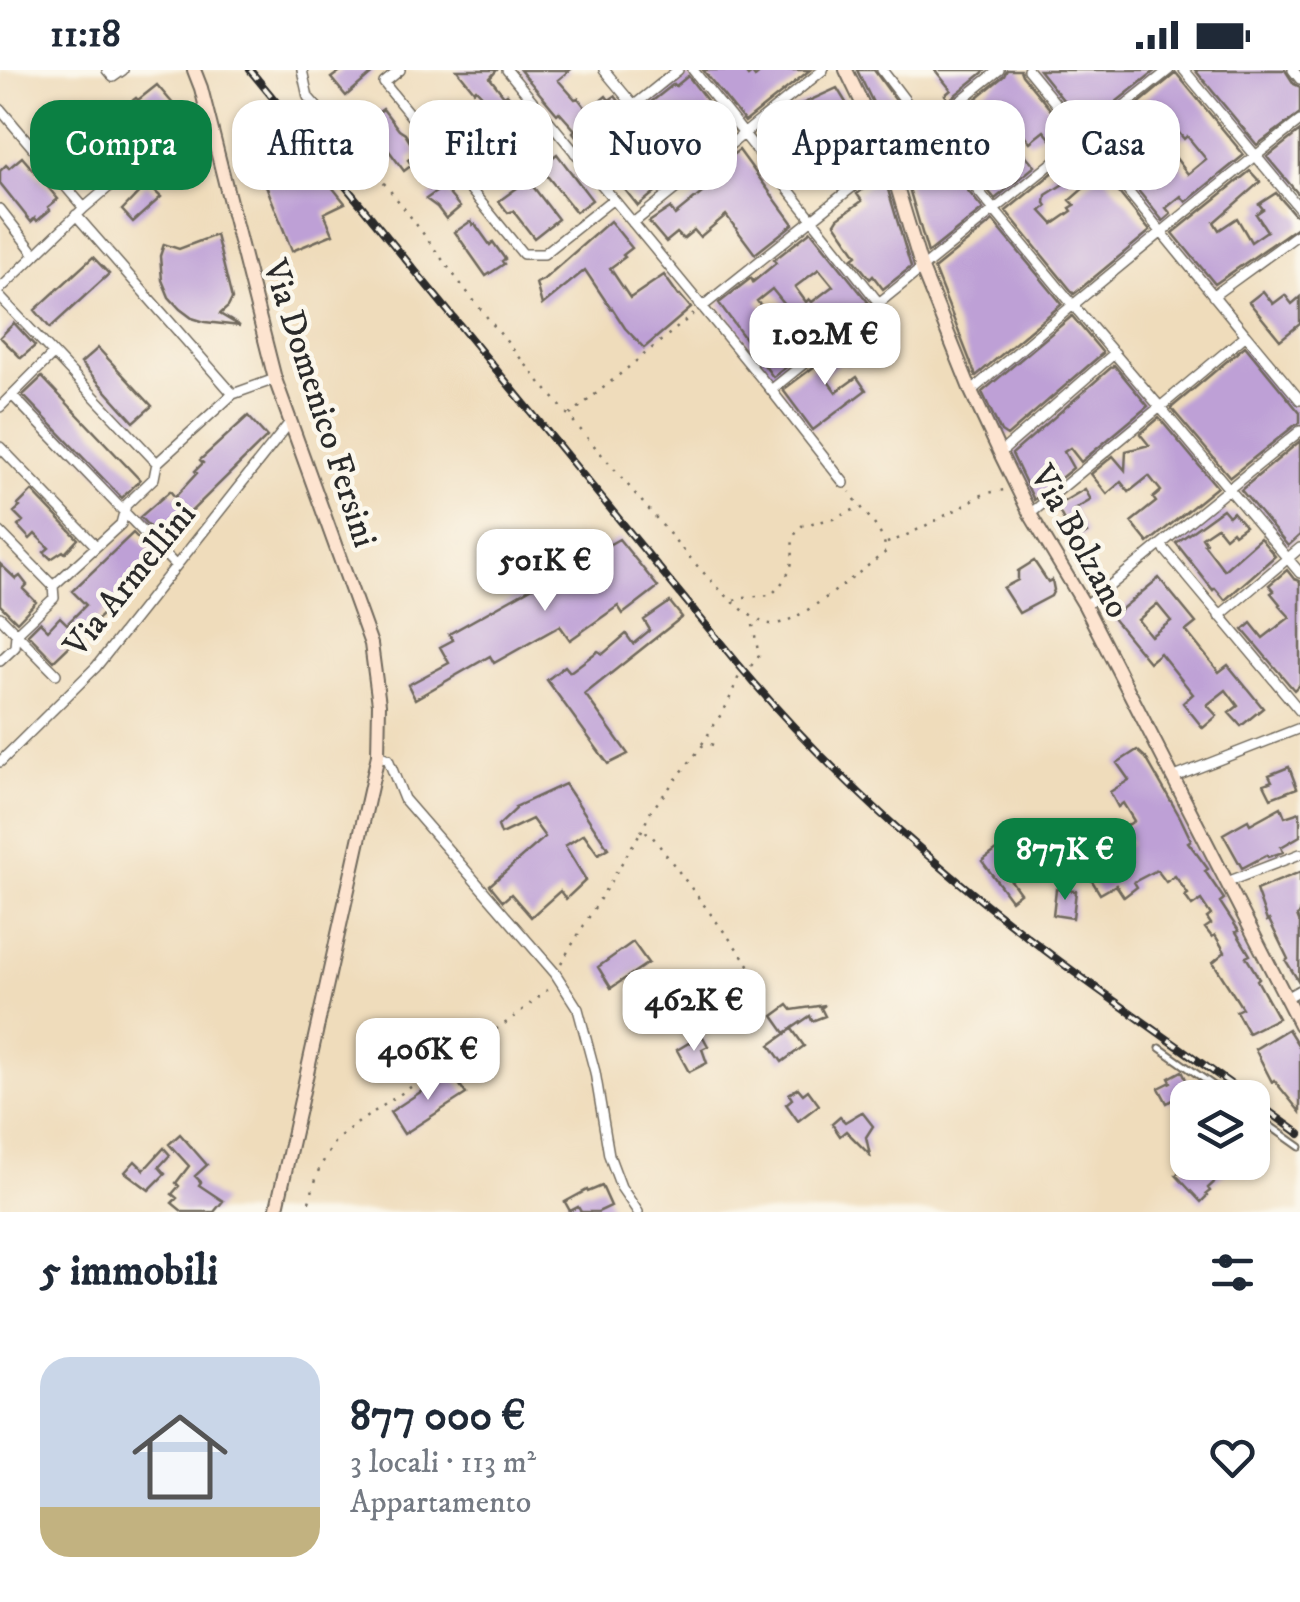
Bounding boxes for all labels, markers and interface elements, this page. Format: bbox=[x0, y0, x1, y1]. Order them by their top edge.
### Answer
text: 11:18 bbox=[50, 11, 121, 59]
chip: Compra bbox=[30, 100, 212, 190]
chip: Affitta bbox=[232, 100, 389, 190]
chip: Filtri bbox=[409, 100, 553, 190]
chip: Nuovo bbox=[573, 100, 737, 190]
chip: Appartamento bbox=[757, 100, 1025, 190]
chip: Casa bbox=[1045, 100, 1180, 190]
street label: Via Domenico Fersini bbox=[251, 253, 386, 553]
pin: 1.02M € bbox=[733, 303, 917, 388]
text: 1.02M € bbox=[771, 315, 879, 355]
street label: Via Bolzano bbox=[1019, 457, 1139, 626]
street label: Via Armellini bbox=[54, 494, 206, 667]
pin: 501K € bbox=[464, 529, 626, 614]
text: 501K € bbox=[499, 541, 591, 581]
pin: 877K € bbox=[984, 818, 1146, 903]
text: 877K € bbox=[1016, 830, 1114, 870]
pin: 462K € bbox=[613, 969, 775, 1054]
text: 462K € bbox=[645, 981, 743, 1021]
pin: 406K € bbox=[347, 1018, 509, 1103]
text: 406K € bbox=[378, 1030, 478, 1070]
map controls bbox=[1170, 1080, 1270, 1180]
button: layers bbox=[1170, 1080, 1270, 1180]
icon: filters bbox=[1205, 1245, 1260, 1300]
text: 5 immobili bbox=[40, 1246, 218, 1298]
text: 877 000 € bbox=[350, 1391, 526, 1443]
icon: home bbox=[120, 1397, 240, 1517]
icon: heart bbox=[1205, 1430, 1260, 1485]
text: 3 locali · 113 m² bbox=[350, 1443, 536, 1483]
text: Appartamento bbox=[350, 1483, 531, 1523]

